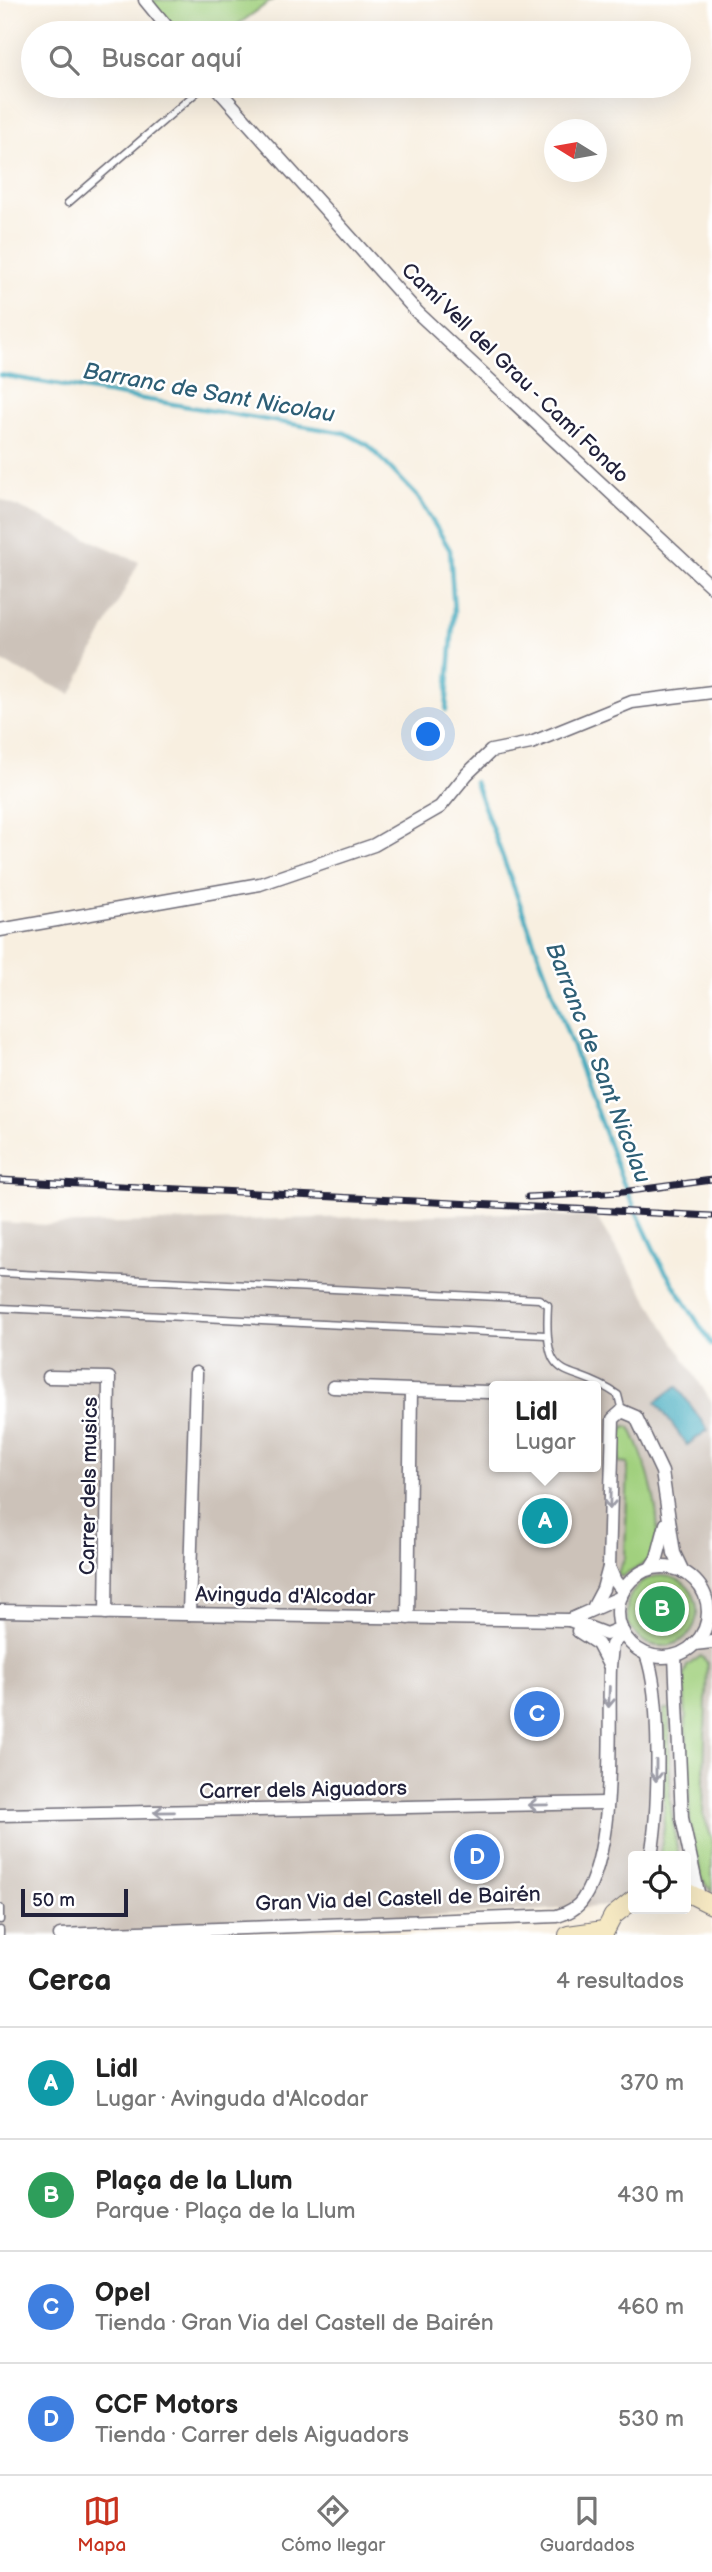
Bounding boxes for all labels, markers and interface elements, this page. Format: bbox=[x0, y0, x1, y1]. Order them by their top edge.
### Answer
search box bbox=[21, 21, 691, 98]
icon: search bbox=[45, 41, 83, 79]
text: Buscar aquí bbox=[101, 44, 242, 75]
north arrow bbox=[544, 119, 607, 182]
street label: Camí Vell del Grau - Camí Fondo bbox=[396, 258, 634, 488]
water label: Barranc de Sant Nicolau bbox=[81, 357, 337, 429]
your location bbox=[411, 717, 445, 751]
water label: Barranc de Sant Nicolau bbox=[539, 939, 657, 1187]
popup bbox=[489, 1381, 601, 1472]
street label: Carrer dels musics bbox=[75, 1397, 103, 1575]
text: Lidl bbox=[515, 1397, 558, 1428]
text: Lugar bbox=[515, 1428, 575, 1456]
one-way arrow bbox=[604, 1488, 617, 1511]
pin: A bbox=[522, 1495, 568, 1547]
street label: Avinguda d'Alcodar bbox=[195, 1582, 376, 1610]
pin: B bbox=[639, 1583, 685, 1635]
one-way arrow bbox=[603, 1685, 616, 1708]
pin: C bbox=[514, 1688, 560, 1740]
one-way arrow bbox=[649, 1759, 662, 1782]
street label: Carrer dels Aiguadors bbox=[199, 1776, 407, 1804]
one-way arrow bbox=[527, 1798, 550, 1811]
one-way arrow bbox=[152, 1805, 175, 1819]
pin: D bbox=[454, 1831, 500, 1883]
map controls bbox=[628, 1851, 691, 1914]
button: locate bbox=[628, 1851, 691, 1914]
street label: Gran Via del Castell de Bairén bbox=[255, 1882, 541, 1916]
scale bar bbox=[21, 1886, 128, 1918]
text: 50 m bbox=[32, 1889, 75, 1912]
text: Cerca bbox=[28, 1963, 111, 1999]
text: 4 resultados bbox=[556, 1967, 684, 1995]
text: Lidl bbox=[95, 2054, 138, 2085]
text: A bbox=[44, 2069, 58, 2097]
text: 370 m bbox=[620, 2069, 684, 2097]
text: Lugar · Avinguda d'Alcodar bbox=[95, 2085, 368, 2113]
text: Plaça de la Llum bbox=[95, 2166, 293, 2197]
text: B bbox=[43, 2181, 59, 2209]
text: 430 m bbox=[617, 2181, 684, 2209]
text: Parque · Plaça de la Llum bbox=[95, 2197, 356, 2225]
text: Opel bbox=[95, 2278, 150, 2309]
text: C bbox=[43, 2293, 59, 2321]
text: 460 m bbox=[617, 2293, 684, 2321]
text: Tienda · Gran Via del Castell de Bairén bbox=[95, 2309, 494, 2337]
text: CCF Motors bbox=[95, 2390, 238, 2421]
text: D bbox=[43, 2405, 59, 2433]
text: 530 m bbox=[618, 2405, 684, 2433]
text: Tienda · Carrer dels Aiguadors bbox=[95, 2421, 409, 2449]
tab: Mapa bbox=[77, 2492, 126, 2557]
tab: Cómo llegar bbox=[281, 2492, 385, 2557]
tab: Guardados bbox=[540, 2492, 635, 2557]

